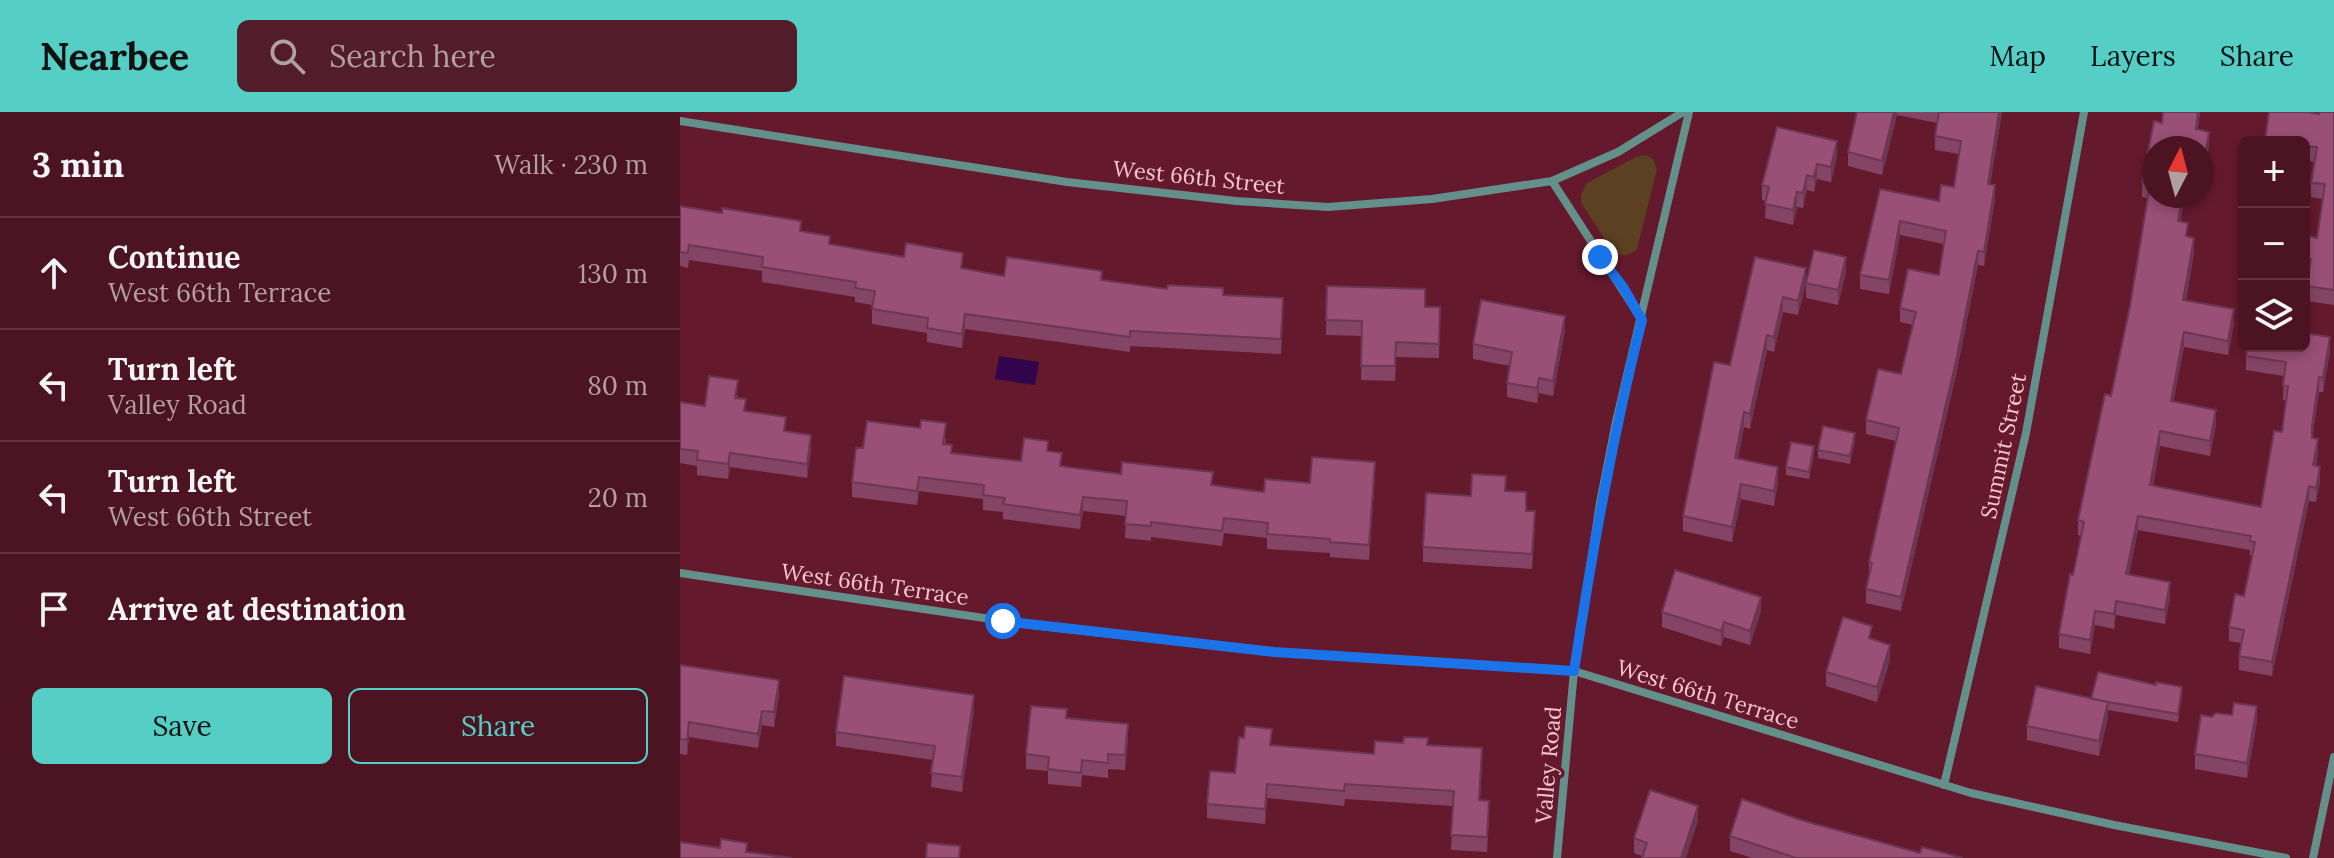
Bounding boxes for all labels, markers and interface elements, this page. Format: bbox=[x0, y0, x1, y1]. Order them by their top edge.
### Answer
search box bbox=[237, 20, 797, 92]
text: Nearbee bbox=[40, 32, 189, 80]
icon: search bbox=[265, 34, 309, 78]
text: Search here bbox=[329, 37, 496, 75]
text: Map bbox=[1989, 38, 2046, 74]
text: Layers bbox=[2090, 38, 2176, 74]
text: Share bbox=[2220, 38, 2294, 74]
north arrow bbox=[2142, 136, 2214, 208]
map controls bbox=[2238, 136, 2310, 352]
button: + bbox=[2238, 136, 2310, 208]
text: 3 min bbox=[32, 143, 124, 186]
text: Walk · 230 m bbox=[494, 148, 648, 181]
street label: West 66th Street bbox=[1112, 154, 1287, 200]
button: − bbox=[2238, 208, 2310, 280]
text: Continue bbox=[108, 238, 240, 276]
route end bbox=[1582, 239, 1618, 275]
icon: ahead bbox=[32, 251, 76, 295]
text: 130 m bbox=[578, 257, 648, 290]
text: West 66th Terrace bbox=[108, 276, 331, 309]
button: layers bbox=[2238, 280, 2310, 352]
text: Turn left bbox=[108, 350, 236, 388]
icon: left bbox=[32, 363, 76, 407]
text: 80 m bbox=[587, 369, 648, 402]
street label: Summit Street bbox=[1974, 370, 2032, 521]
text: Valley Road bbox=[108, 388, 247, 421]
text: Turn left bbox=[108, 462, 236, 500]
icon: left bbox=[32, 475, 76, 519]
text: 20 m bbox=[588, 481, 648, 514]
text: West 66th Street bbox=[108, 500, 312, 533]
street label: West 66th Terrace bbox=[779, 557, 971, 611]
icon: arrive bbox=[32, 587, 76, 631]
text: Arrive at destination bbox=[108, 590, 406, 628]
route start bbox=[985, 603, 1021, 639]
street label: West 66th Terrace bbox=[1614, 653, 1803, 735]
button: Save bbox=[32, 688, 332, 764]
button: Share bbox=[348, 688, 648, 764]
street label: Valley Road bbox=[1529, 705, 1567, 826]

